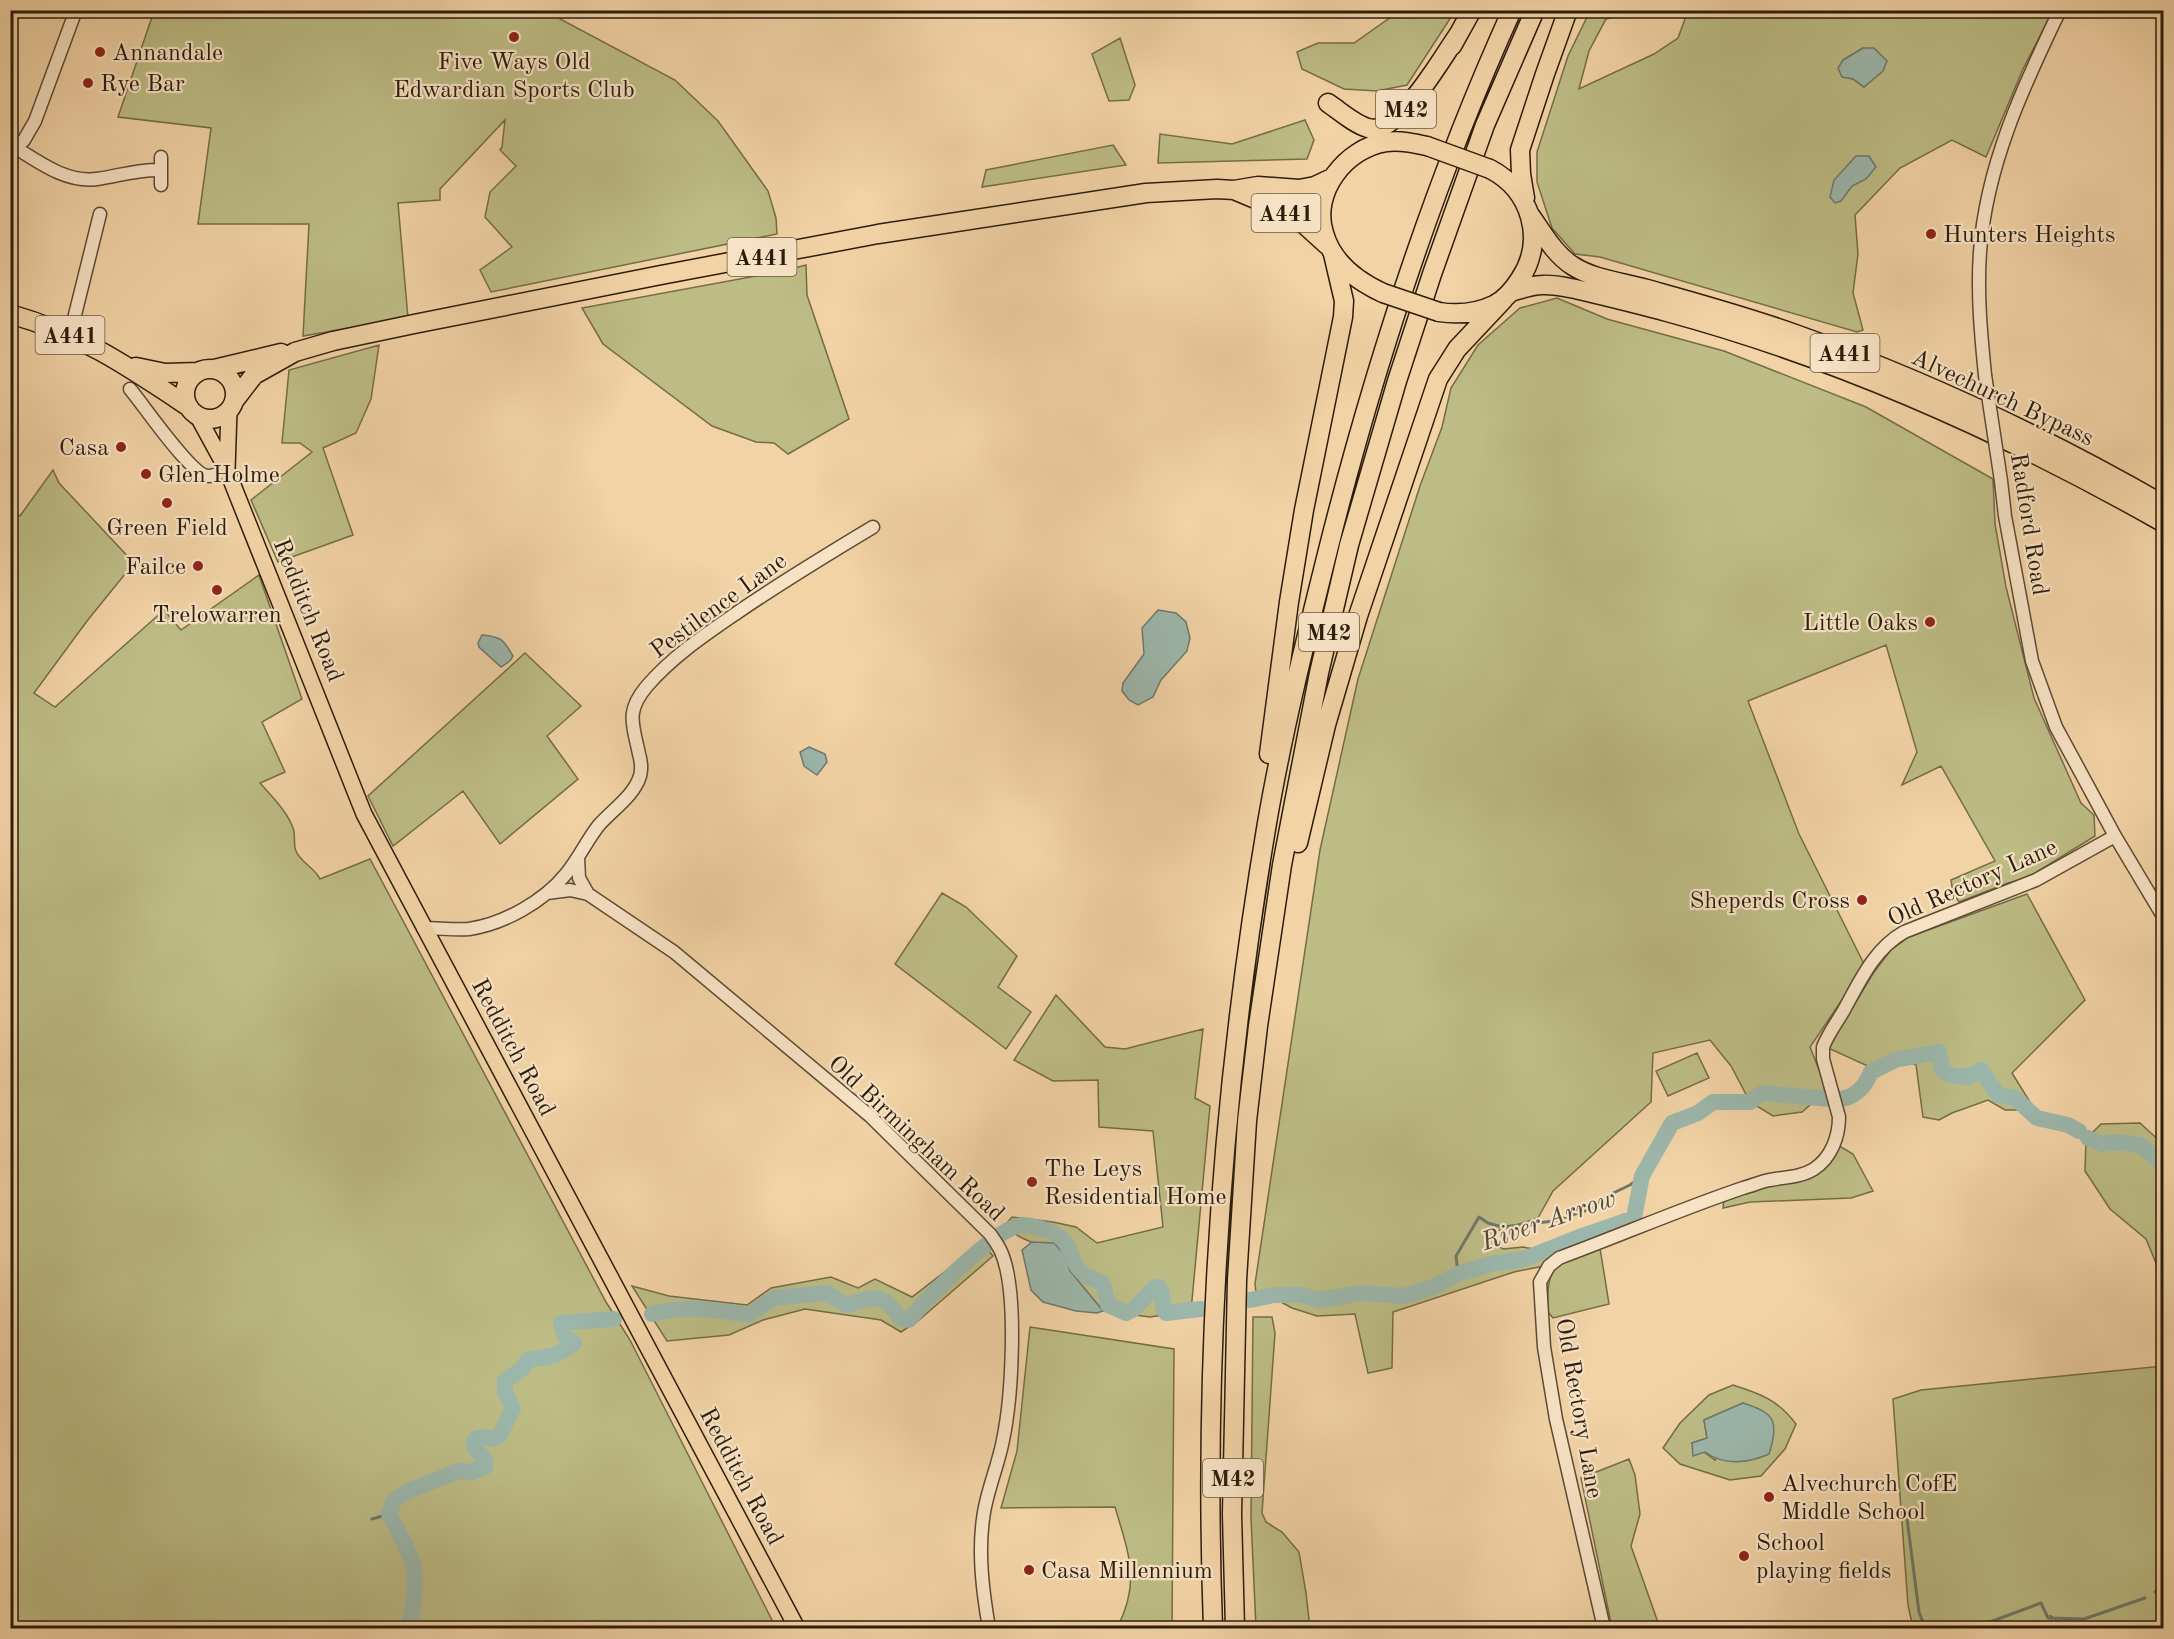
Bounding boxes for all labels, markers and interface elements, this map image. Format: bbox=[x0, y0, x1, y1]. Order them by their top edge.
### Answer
marker: Five Ways Old Edwardian Sports Club bbox=[507, 30, 521, 44]
place label: Annandale bbox=[112, 42, 223, 66]
marker: Annandale bbox=[93, 45, 107, 59]
place label: Five Ways Old Edwardian Sports Club bbox=[393, 51, 635, 103]
place label: Rye Bar bbox=[100, 73, 185, 97]
marker: Rye Bar bbox=[81, 76, 95, 90]
road number: M42 bbox=[1376, 90, 1436, 128]
road number: A441 bbox=[1252, 194, 1320, 232]
place label: Hunters Heights bbox=[1943, 224, 2115, 248]
marker: Hunters Heights bbox=[1924, 227, 1938, 241]
road number: A441 bbox=[728, 238, 796, 276]
road number: A441 bbox=[36, 316, 104, 354]
road number: A441 bbox=[1810, 334, 1880, 372]
street label: Alvechurch Bypass bbox=[1907, 346, 2097, 452]
place label: Casa bbox=[59, 437, 109, 461]
marker: Casa bbox=[114, 440, 128, 454]
street label: Radford Road bbox=[2005, 451, 2051, 597]
place label: Glen Holme bbox=[158, 464, 280, 488]
marker: Glen Holme bbox=[139, 467, 153, 481]
marker: Green Field bbox=[160, 496, 174, 510]
place label: Green Field bbox=[106, 517, 228, 541]
street label: Redditch Road bbox=[268, 536, 347, 686]
street label: Pestilence Lane bbox=[647, 549, 792, 664]
place label: Failce bbox=[125, 556, 186, 580]
marker: Failce bbox=[191, 559, 205, 573]
marker: Trelowarren bbox=[210, 583, 224, 597]
place label: Trelowarren bbox=[152, 604, 282, 628]
place label: Little Oaks bbox=[1803, 612, 1918, 636]
road number: M42 bbox=[1299, 613, 1359, 651]
marker: Little Oaks bbox=[1923, 615, 1937, 629]
street label: Old Rectory Lane bbox=[1884, 836, 2061, 932]
place label: Sheperds Cross bbox=[1689, 890, 1850, 914]
marker: Sheperds Cross bbox=[1855, 893, 1869, 907]
street label: Redditch Road bbox=[466, 975, 558, 1121]
street label: Old Birmingham Road bbox=[823, 1052, 1008, 1227]
place label: The Leys Residential Home bbox=[1044, 1158, 1227, 1210]
marker: The Leys Residential Home bbox=[1025, 1175, 1039, 1189]
water label: River Arrow bbox=[1477, 1186, 1620, 1256]
street label: Old Rectory Lane bbox=[1550, 1316, 1606, 1500]
street label: Redditch Road bbox=[694, 1404, 786, 1550]
road number: M42 bbox=[1203, 1459, 1263, 1497]
place label: Alvechurch CofE Middle School bbox=[1781, 1473, 1957, 1525]
marker: Alvechurch CofE Middle School bbox=[1762, 1490, 1776, 1504]
place label: School playing fields bbox=[1756, 1532, 1891, 1584]
marker: School playing fields bbox=[1737, 1549, 1751, 1563]
place label: Casa Millennium bbox=[1041, 1560, 1213, 1584]
marker: Casa Millennium bbox=[1022, 1563, 1036, 1577]

